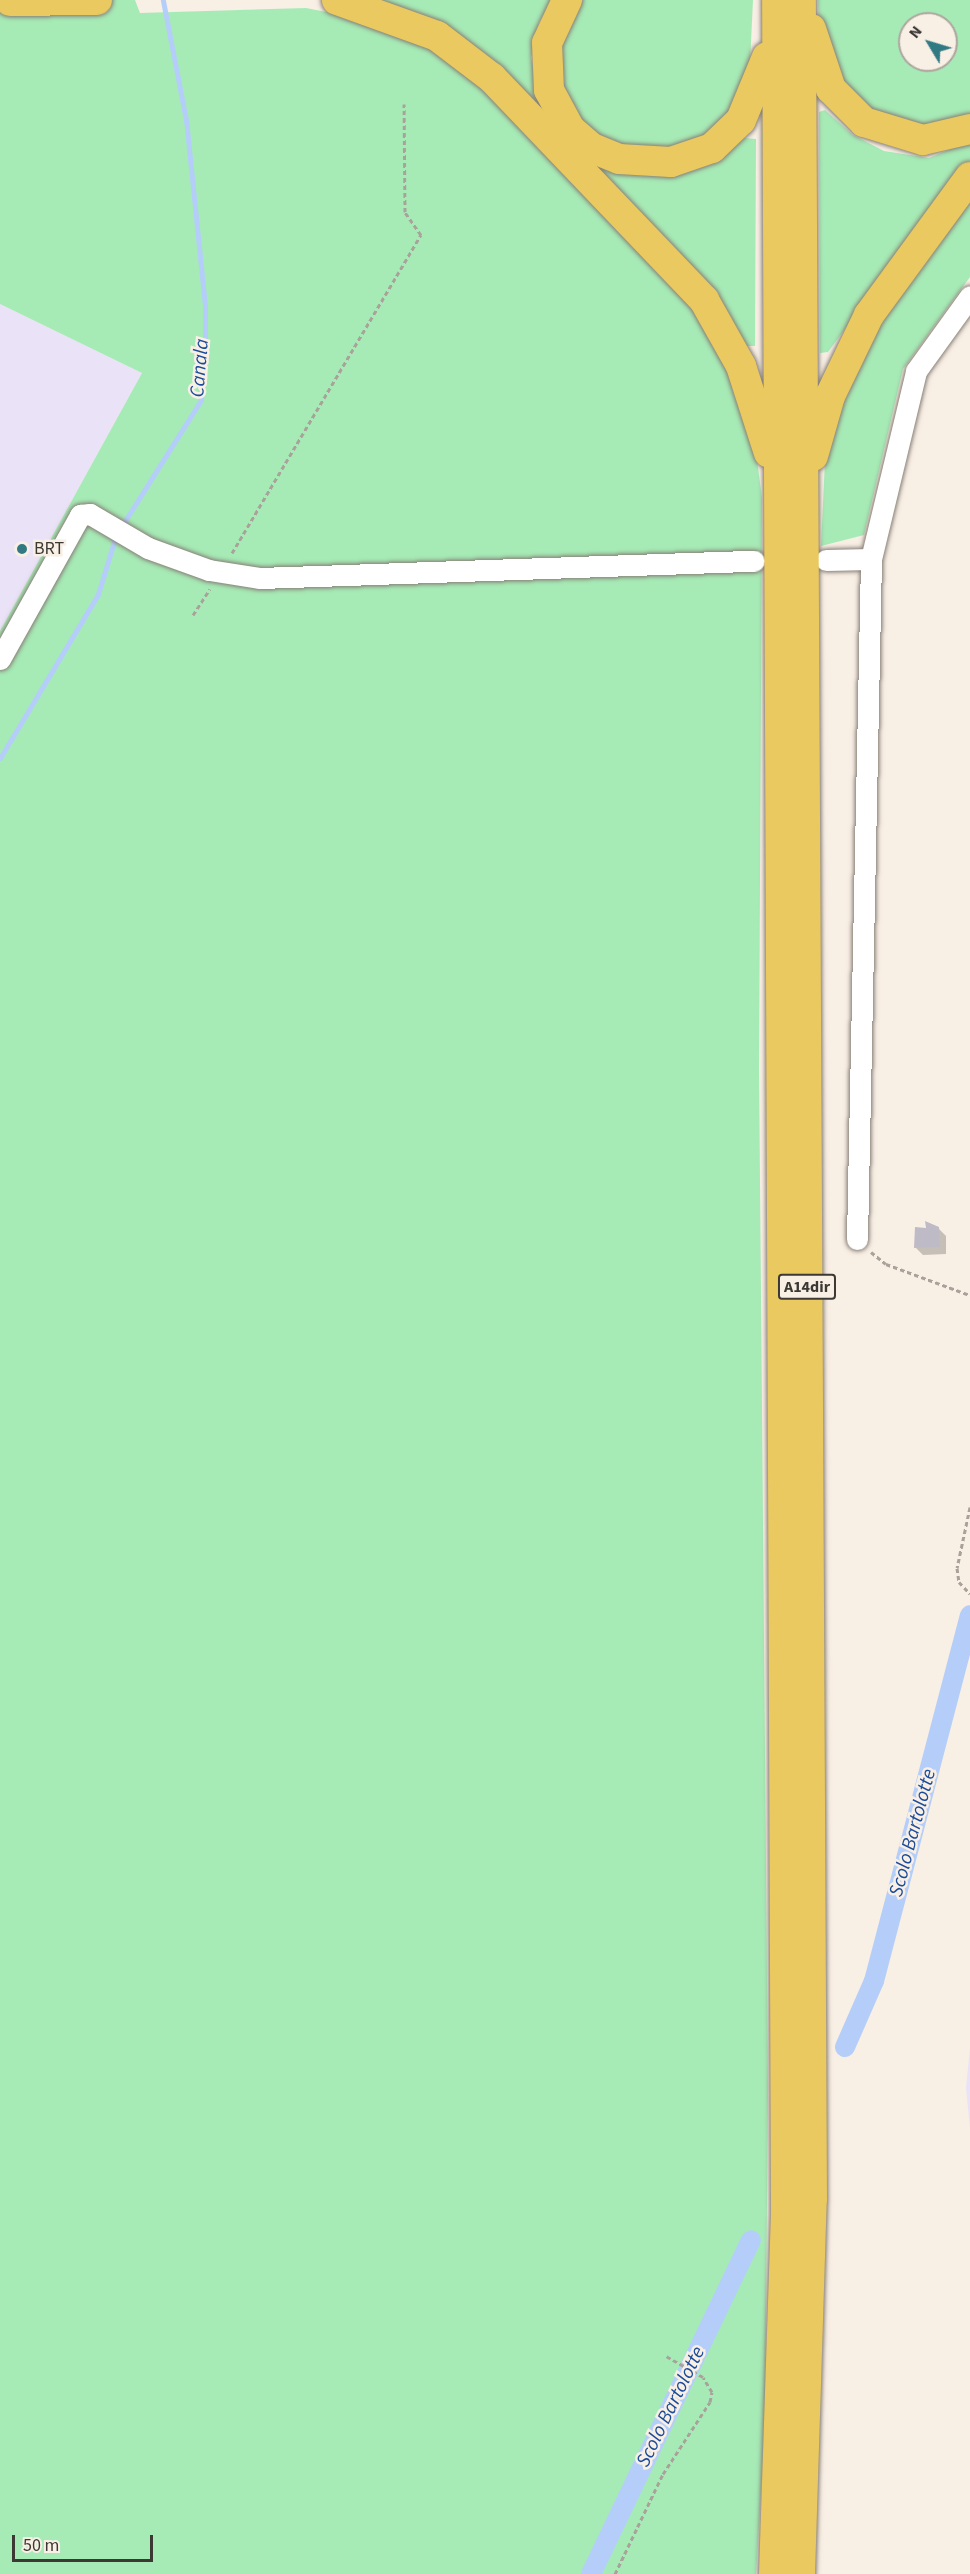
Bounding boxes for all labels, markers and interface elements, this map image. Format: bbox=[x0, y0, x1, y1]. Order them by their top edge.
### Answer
north arrow bbox=[898, 12, 958, 72]
text: N bbox=[903, 21, 927, 43]
water label: Canala bbox=[185, 338, 215, 398]
place label: BRT bbox=[34, 538, 64, 560]
marker: BRT bbox=[15, 542, 29, 556]
road number: A14dir bbox=[777, 1274, 837, 1300]
water label: Scolo Bartolotte bbox=[884, 1767, 942, 1899]
water label: Scolo Bartolotte bbox=[631, 2343, 711, 2471]
scale bar bbox=[15, 2523, 156, 2561]
text: 50 m bbox=[23, 2533, 59, 2558]

